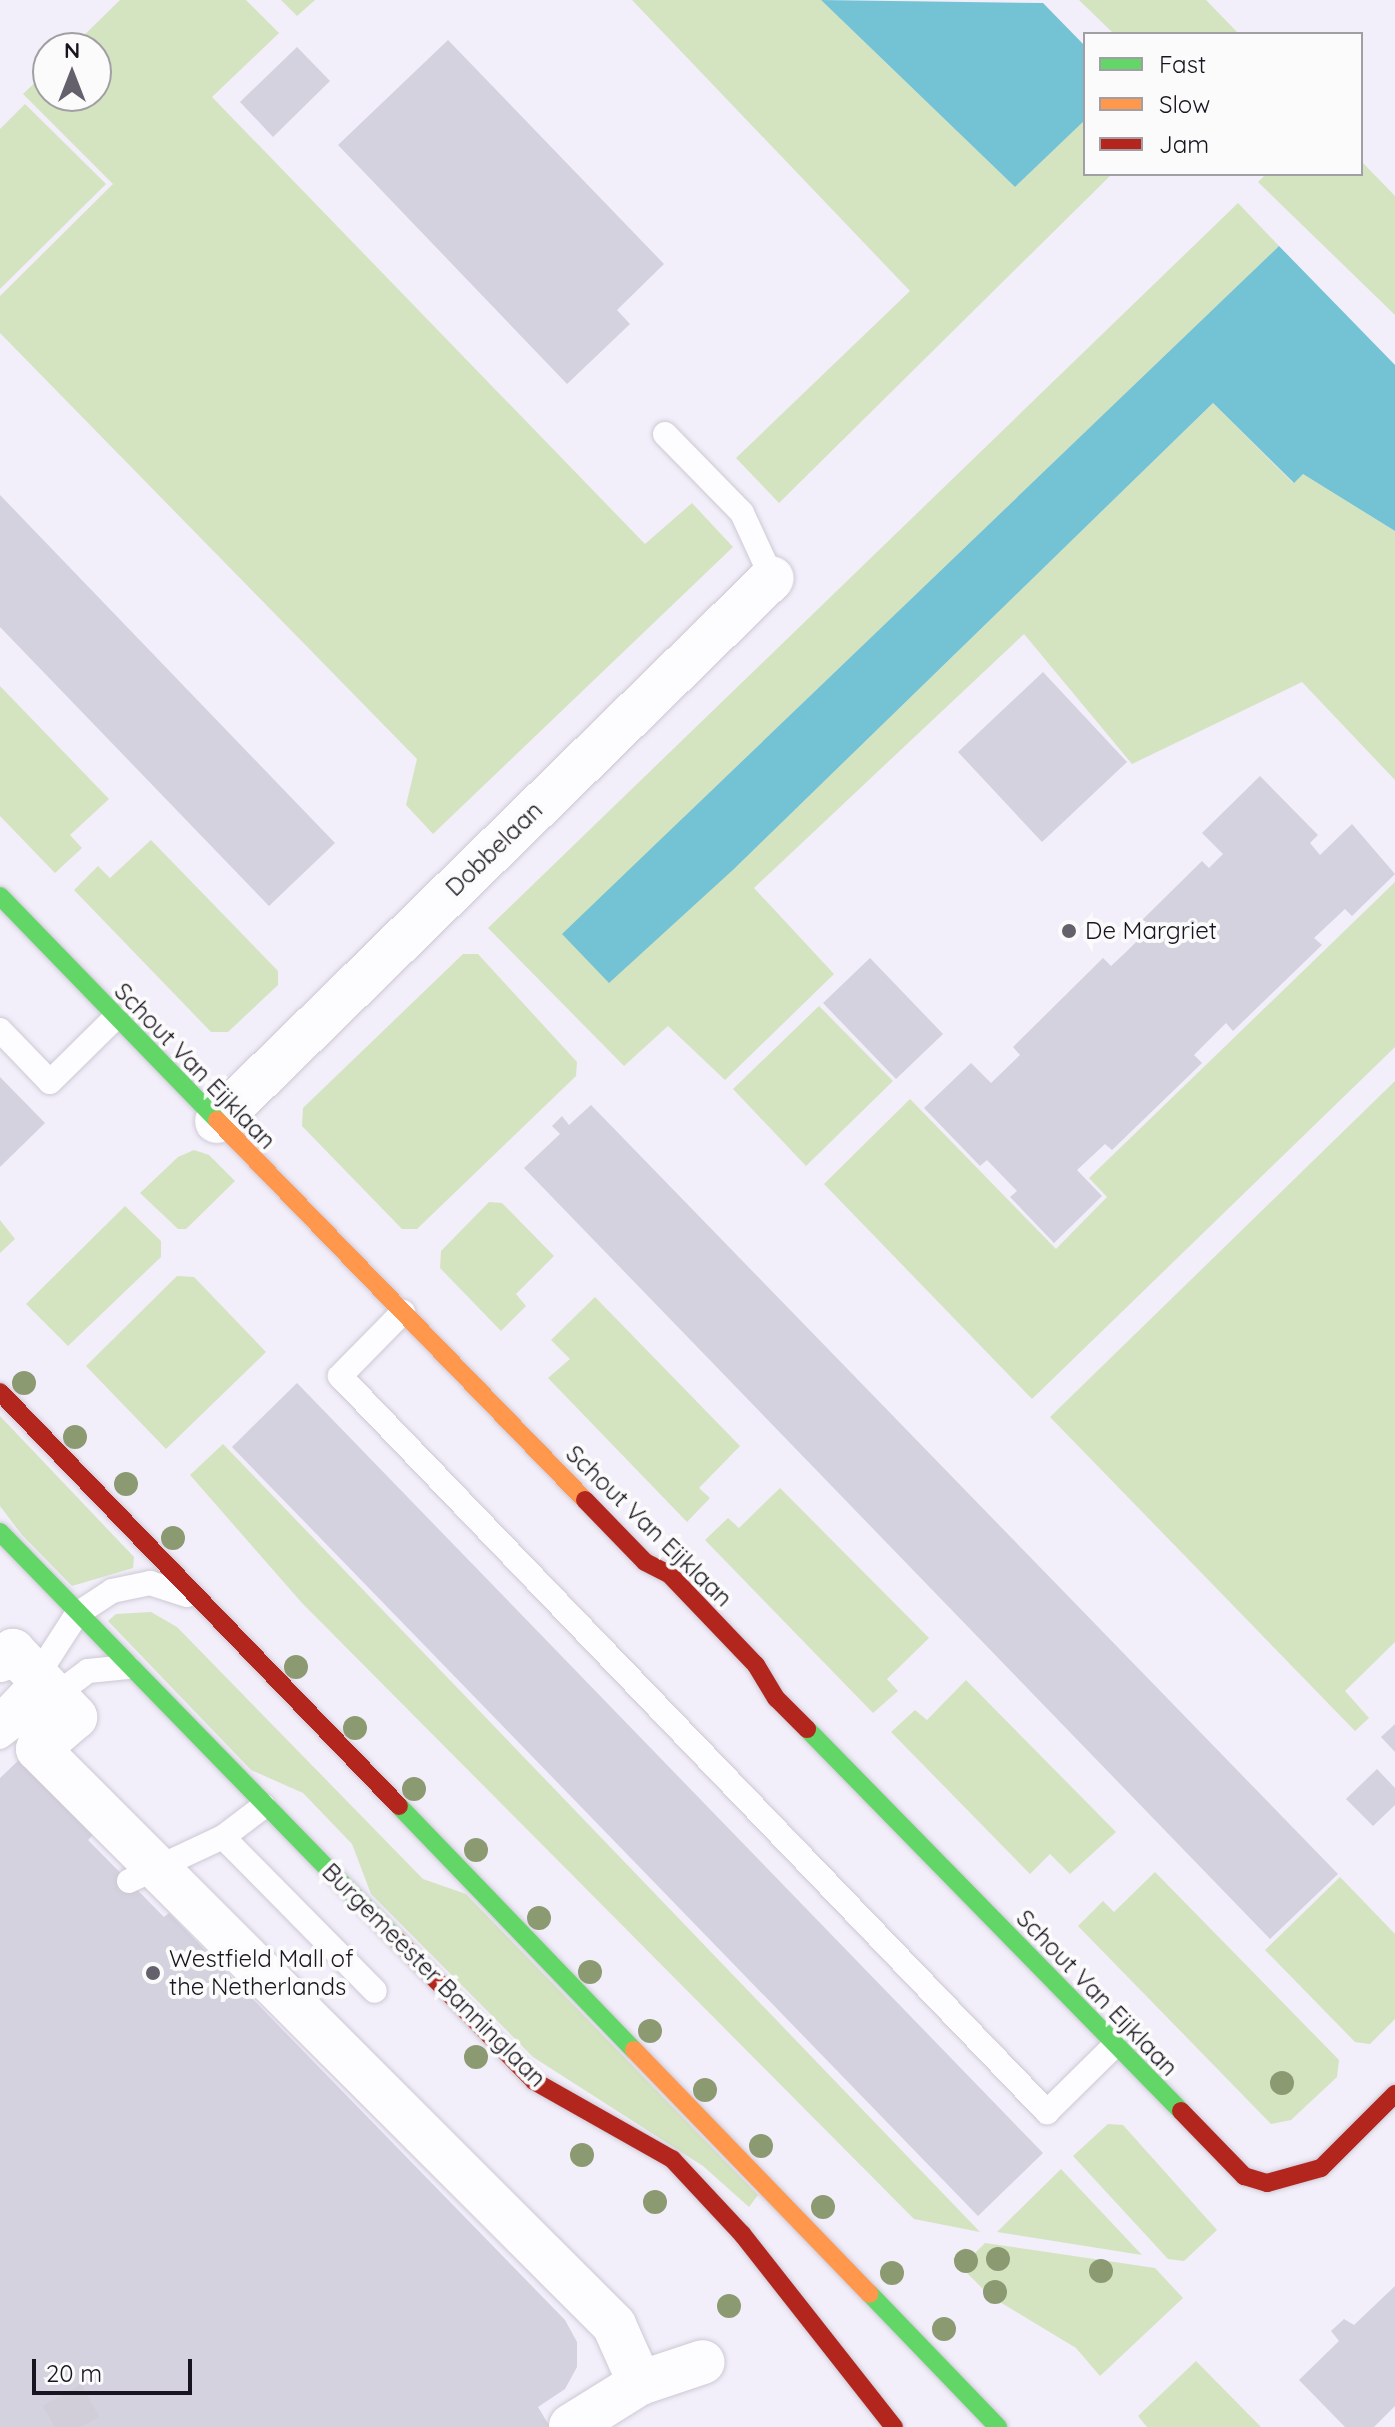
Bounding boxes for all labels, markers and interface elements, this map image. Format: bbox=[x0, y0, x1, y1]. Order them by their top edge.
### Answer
north arrow bbox=[32, 32, 112, 112]
legend bbox=[1083, 32, 1363, 176]
text: N bbox=[64, 36, 80, 64]
text: Fast bbox=[1159, 49, 1206, 79]
text: Slow bbox=[1159, 89, 1210, 119]
text: Jam bbox=[1159, 129, 1209, 159]
street label: Dobbelaan bbox=[440, 796, 548, 902]
place label: De Margriet bbox=[1085, 917, 1217, 945]
marker: De Margriet bbox=[1060, 922, 1078, 940]
street label: Schout Van Eijklaan bbox=[108, 977, 282, 1155]
street label: Schout Van Eijklaan bbox=[560, 1439, 738, 1613]
street label: Burgemeester Banninglaan bbox=[316, 1857, 552, 2093]
street label: Schout Van Eijklaan bbox=[1010, 1904, 1184, 2082]
place label: Westfield Mall of the Netherlands bbox=[169, 1945, 354, 2001]
marker: Westfield Mall of the Netherlands bbox=[144, 1964, 162, 1982]
scale bar bbox=[36, 2343, 196, 2393]
text: 20 m bbox=[46, 2358, 102, 2388]

